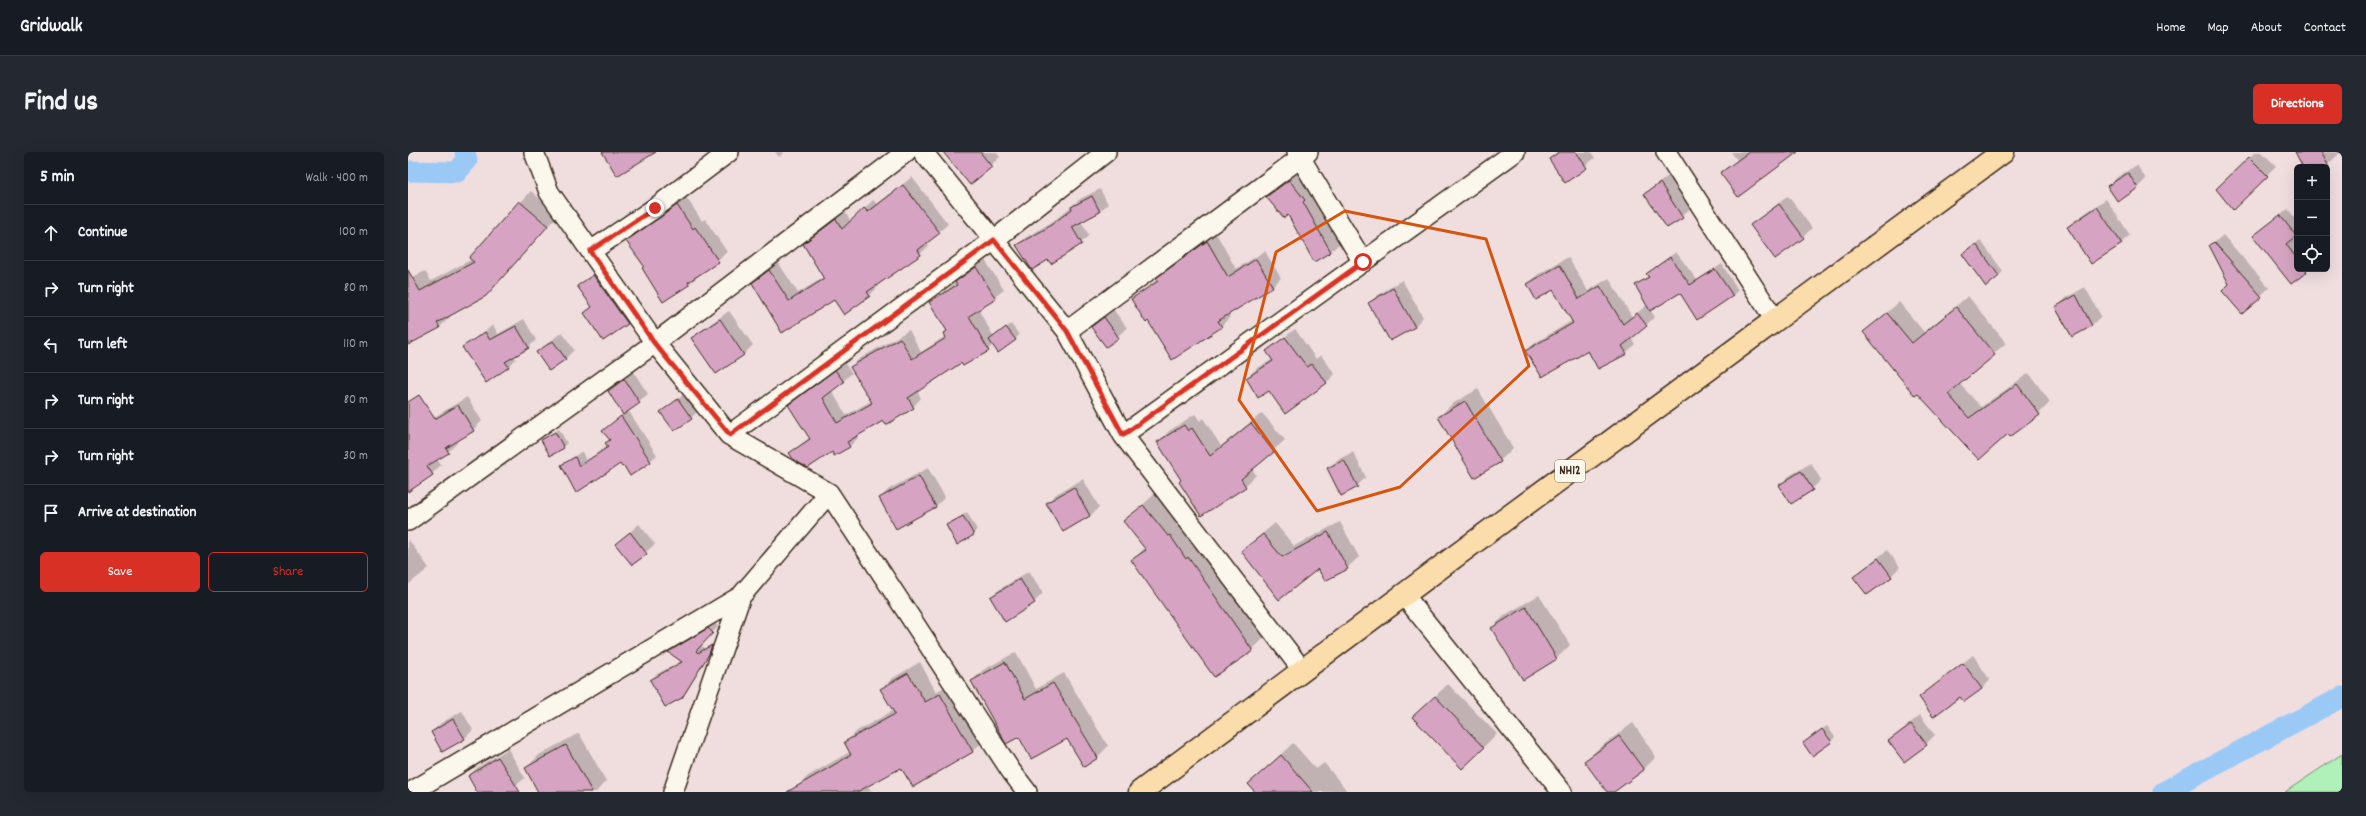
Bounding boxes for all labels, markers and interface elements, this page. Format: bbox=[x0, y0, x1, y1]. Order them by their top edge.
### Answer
text: Gridwalk bbox=[20, 14, 83, 41]
text: Home bbox=[2156, 18, 2185, 38]
text: Map bbox=[2207, 18, 2229, 38]
text: About bbox=[2251, 18, 2282, 38]
text: Contact bbox=[2304, 18, 2346, 38]
text: Find us bbox=[24, 84, 98, 124]
button: Directions bbox=[2253, 84, 2342, 124]
map controls bbox=[2294, 164, 2330, 272]
button: + bbox=[2294, 164, 2330, 200]
text: 5 min bbox=[40, 166, 74, 190]
text: Walk · 400 m bbox=[306, 169, 368, 188]
route end bbox=[646, 199, 664, 217]
button: − bbox=[2294, 200, 2330, 236]
icon: ahead bbox=[40, 222, 62, 244]
text: Continue bbox=[78, 222, 127, 244]
text: 100 m bbox=[339, 223, 368, 242]
button: locate bbox=[2294, 236, 2330, 272]
route start bbox=[1354, 253, 1372, 271]
icon: right bbox=[40, 278, 62, 300]
text: Turn right bbox=[78, 278, 134, 300]
text: 80 m bbox=[344, 279, 368, 298]
icon: left bbox=[40, 334, 62, 356]
text: Turn left bbox=[78, 334, 127, 356]
text: 110 m bbox=[343, 335, 368, 354]
icon: right bbox=[40, 390, 62, 412]
text: Turn right bbox=[78, 390, 134, 412]
text: 80 m bbox=[344, 391, 368, 410]
icon: right bbox=[40, 446, 62, 468]
text: Turn right bbox=[78, 446, 134, 468]
text: 30 m bbox=[343, 447, 368, 466]
road number: NH12 bbox=[1555, 460, 1585, 482]
icon: arrive bbox=[40, 502, 62, 524]
text: Arrive at destination bbox=[78, 502, 196, 524]
button: Save bbox=[40, 552, 200, 592]
button: Share bbox=[208, 552, 368, 592]

